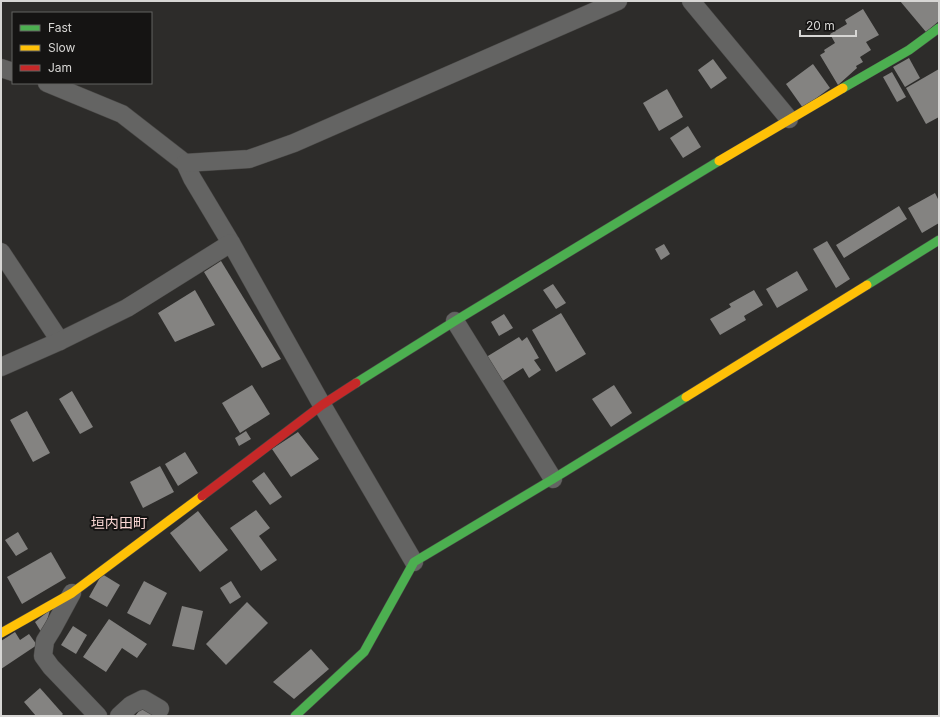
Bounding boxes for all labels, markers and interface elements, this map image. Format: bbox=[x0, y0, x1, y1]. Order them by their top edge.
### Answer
legend bbox=[12, 12, 152, 84]
scale bar bbox=[800, 12, 856, 38]
text: 20 m bbox=[806, 18, 835, 33]
text: Fast bbox=[48, 20, 72, 35]
text: Slow bbox=[48, 40, 76, 55]
text: Jam bbox=[48, 60, 72, 75]
district label: 垣内田町 bbox=[91, 514, 147, 531]

